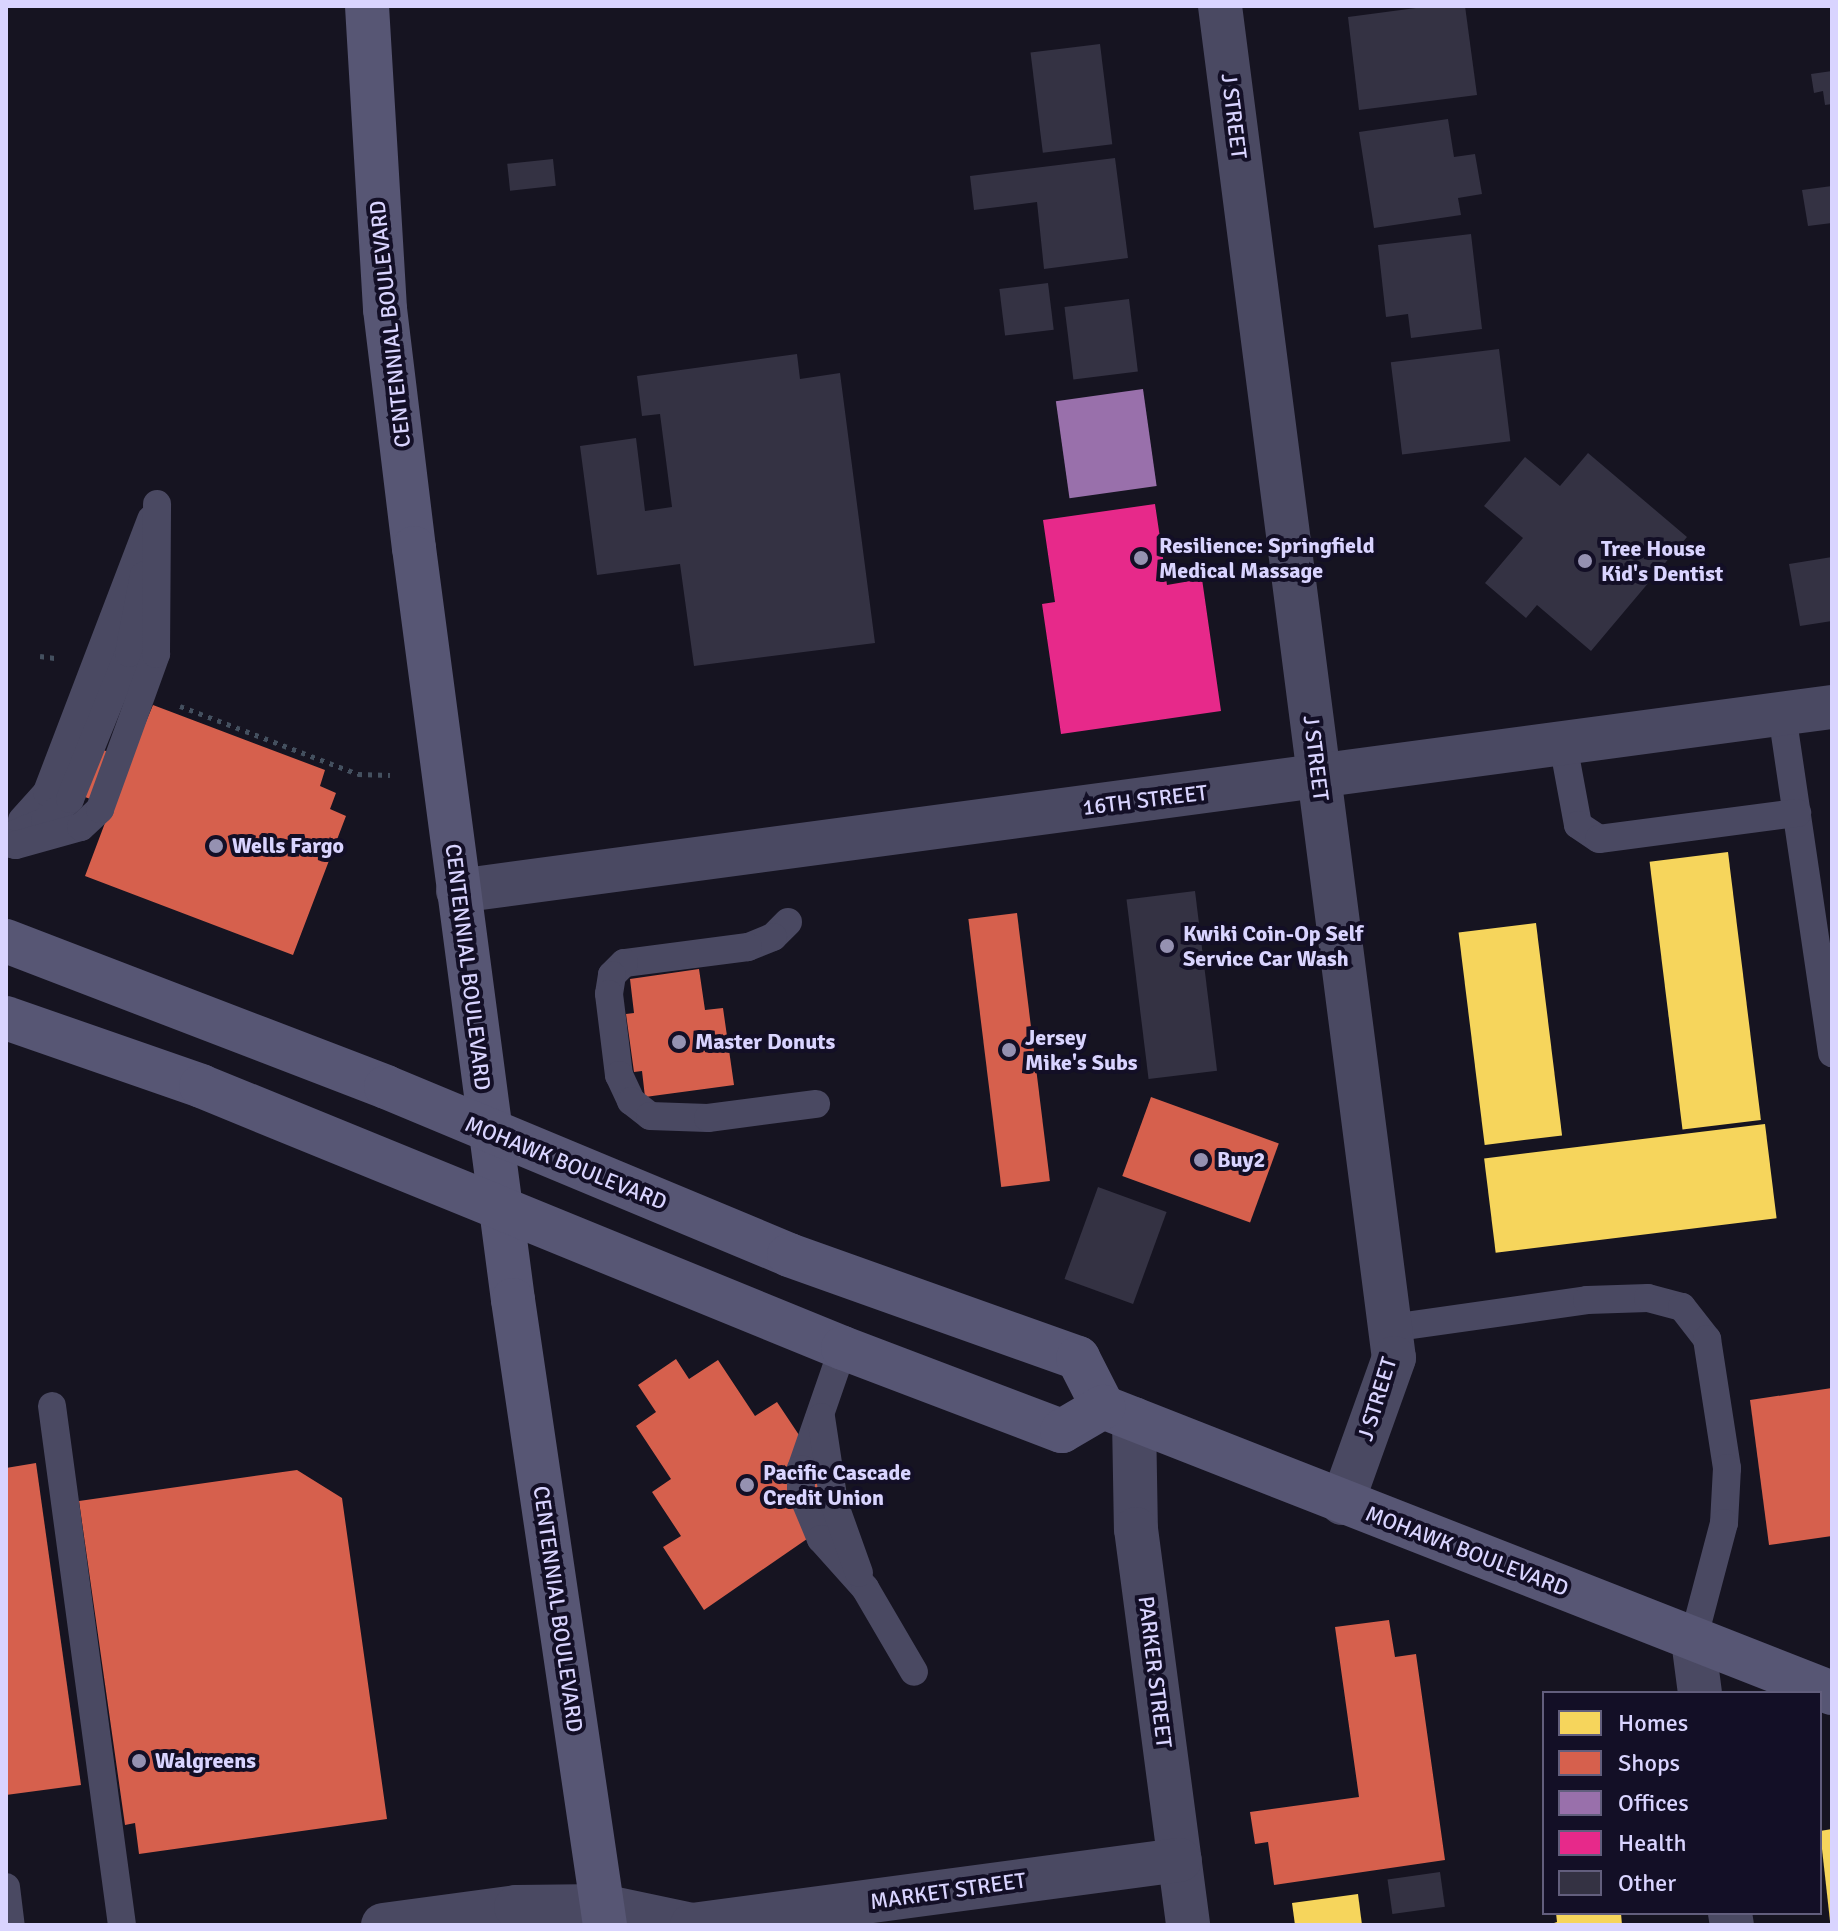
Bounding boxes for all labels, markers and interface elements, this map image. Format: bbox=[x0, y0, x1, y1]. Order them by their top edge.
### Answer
street label: J STREET bbox=[1216, 72, 1252, 160]
street label: CENTENNIAL BOULEVARD bbox=[364, 199, 416, 449]
place label: Resilience: Springfield Medical Massage bbox=[1159, 532, 1375, 584]
place label: Tree House Kid's Dentist bbox=[1601, 535, 1723, 586]
marker: Resilience: Springfield Medical Massage bbox=[1130, 547, 1152, 569]
marker: Tree House Kid's Dentist bbox=[1576, 552, 1594, 570]
street label: J STREET bbox=[1298, 714, 1334, 802]
street label: 16TH STREET bbox=[1081, 779, 1209, 821]
place label: Wells Fargo bbox=[232, 833, 344, 859]
marker: Wells Fargo bbox=[207, 837, 225, 855]
street label: CENTENNIAL BOULEVARD bbox=[440, 842, 496, 1092]
place label: Kwiki Coin-Op Self Service Car Wash bbox=[1183, 920, 1363, 972]
marker: Kwiki Coin-Op Self Service Car Wash bbox=[1158, 937, 1176, 955]
place label: Jersey Mike's Subs bbox=[1025, 1024, 1137, 1076]
place label: Master Donuts bbox=[695, 1029, 835, 1055]
marker: Master Donuts bbox=[670, 1033, 688, 1051]
marker: Jersey Mike's Subs bbox=[1000, 1041, 1018, 1059]
street label: MOHAWK BOULEVARD bbox=[461, 1110, 671, 1216]
place label: Buy2 bbox=[1217, 1147, 1265, 1173]
marker: Buy2 bbox=[1192, 1151, 1210, 1169]
street label: J STREET bbox=[1352, 1354, 1402, 1444]
place label: Pacific Cascade Credit Union bbox=[763, 1459, 911, 1510]
marker: Pacific Cascade Credit Union bbox=[738, 1476, 756, 1494]
street label: CENTENNIAL BOULEVARD bbox=[528, 1484, 588, 1734]
street label: MOHAWK BOULEVARD bbox=[1362, 1500, 1572, 1602]
street label: PARKER STREET bbox=[1133, 1595, 1177, 1749]
legend bbox=[1542, 1691, 1822, 1915]
text: Homes bbox=[1618, 1708, 1688, 1738]
place label: Walgreens bbox=[155, 1748, 256, 1774]
text: Shops bbox=[1618, 1748, 1680, 1778]
marker: Walgreens bbox=[130, 1752, 148, 1770]
text: Offices bbox=[1618, 1788, 1689, 1818]
text: Health bbox=[1618, 1828, 1687, 1858]
street label: MARKET STREET bbox=[868, 1867, 1028, 1915]
text: Other bbox=[1618, 1868, 1676, 1898]

